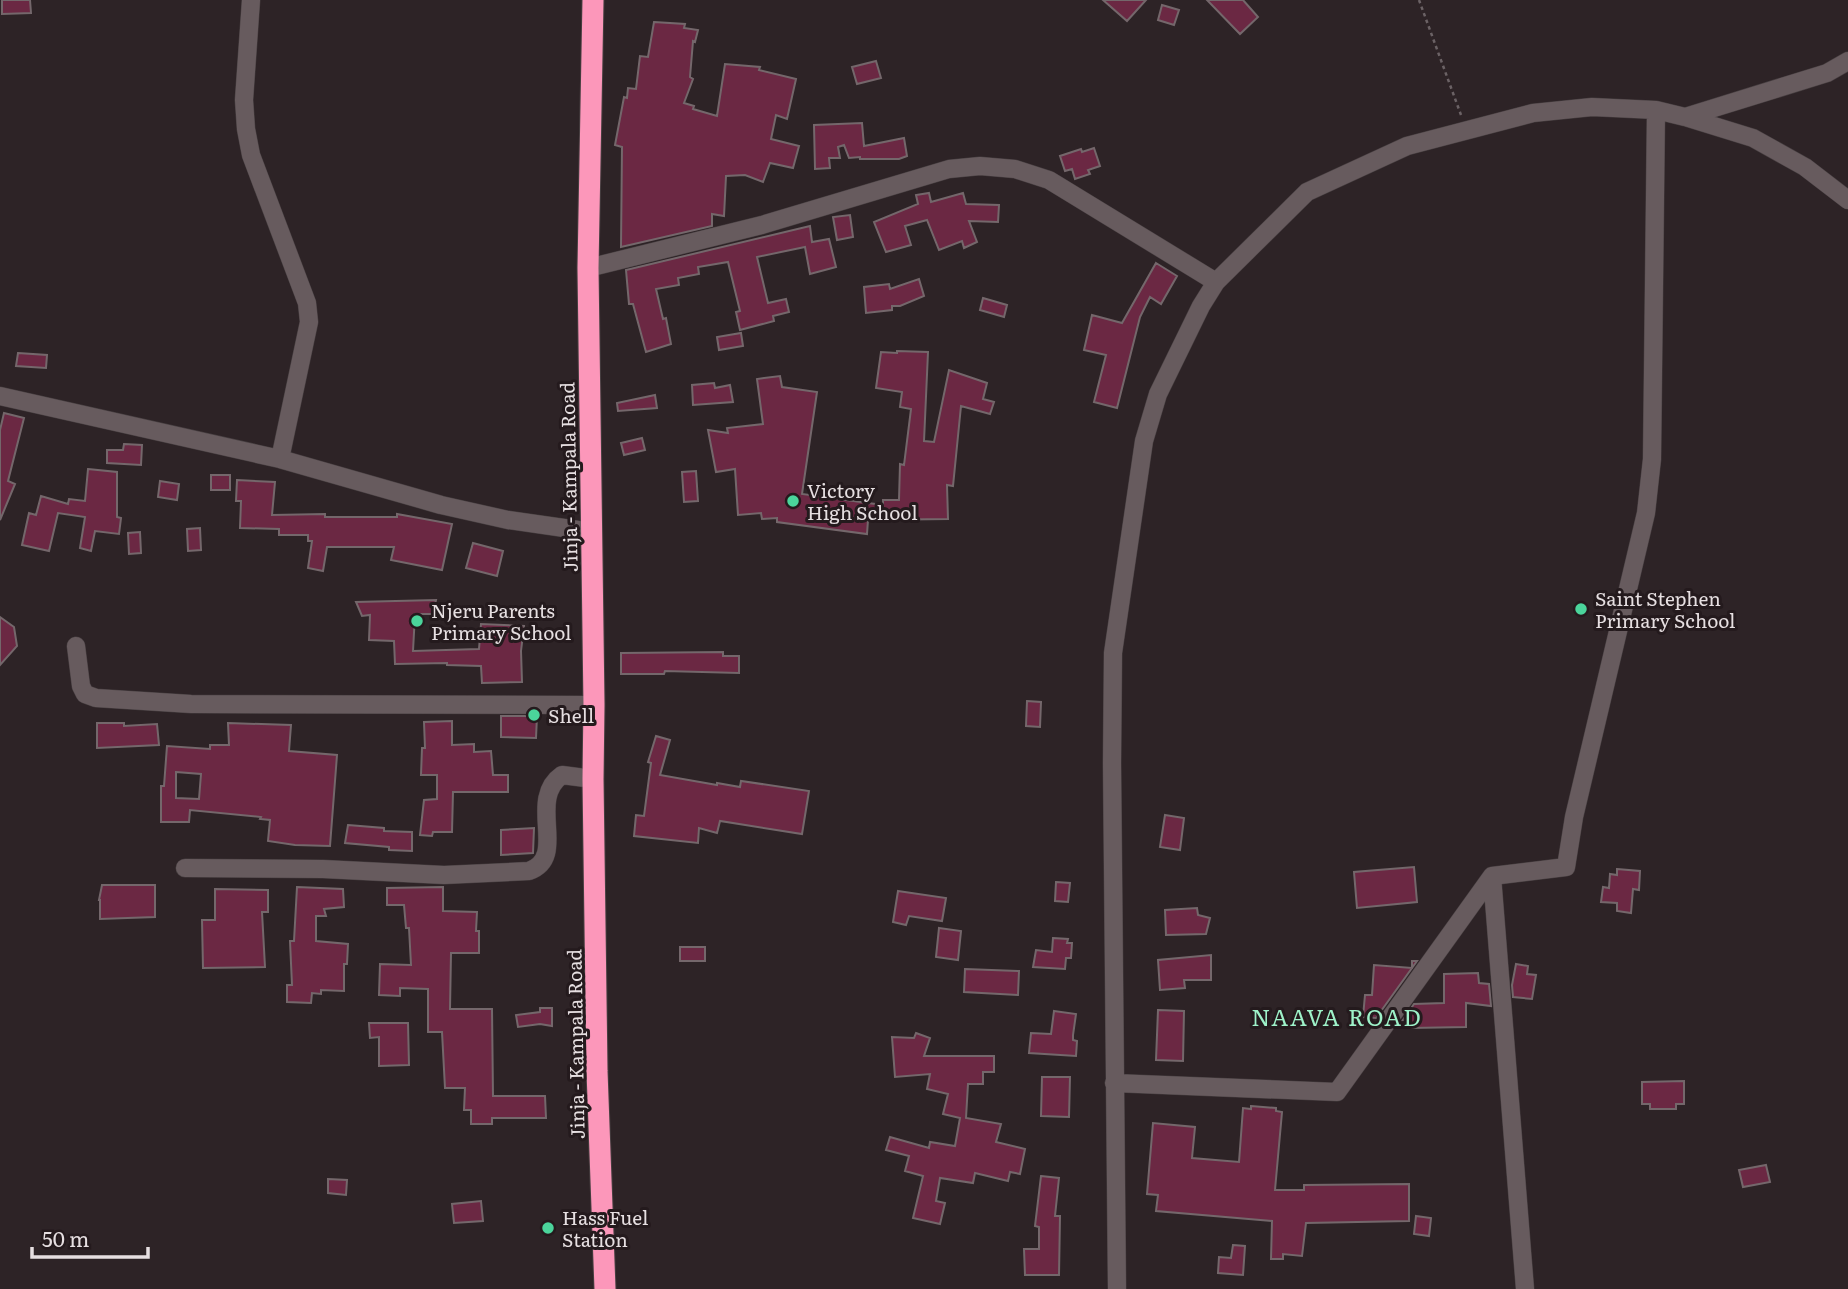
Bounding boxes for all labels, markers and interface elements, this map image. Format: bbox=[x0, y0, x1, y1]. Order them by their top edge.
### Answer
street label: Jinja - Kampala Road bbox=[552, 381, 584, 572]
place label: Victory High School bbox=[807, 476, 918, 526]
marker: Victory High School bbox=[785, 493, 801, 509]
place label: Saint Stephen Primary School bbox=[1595, 584, 1736, 634]
place label: Njeru Parents Primary School bbox=[431, 596, 572, 646]
marker: Saint Stephen Primary School bbox=[1573, 601, 1589, 617]
marker: Njeru Parents Primary School bbox=[409, 613, 425, 629]
place label: Shell bbox=[548, 701, 594, 729]
marker: Shell bbox=[526, 707, 542, 723]
street label: Jinja - Kampala Road bbox=[559, 948, 591, 1139]
district label: NAAVA ROAD bbox=[1251, 999, 1423, 1033]
place label: Hass Fuel Station bbox=[562, 1203, 648, 1253]
scale bar bbox=[32, 1216, 147, 1260]
marker: Hass Fuel Station bbox=[540, 1220, 556, 1236]
text: 50 m bbox=[42, 1222, 89, 1253]

